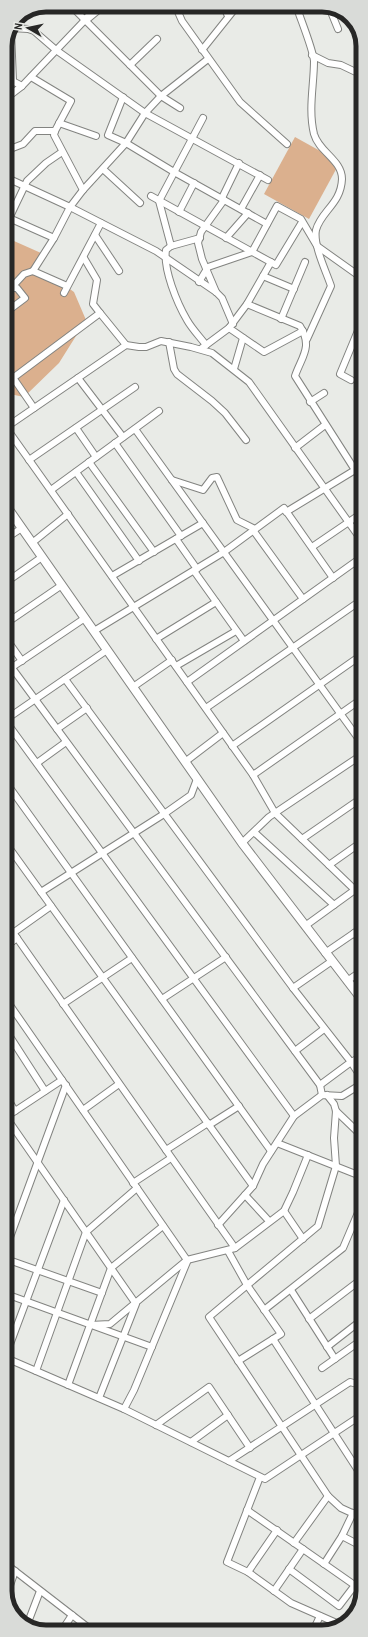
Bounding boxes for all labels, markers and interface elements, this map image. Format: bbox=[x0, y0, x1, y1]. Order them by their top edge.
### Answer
north arrow bbox=[8, 8, 48, 48]
text: N bbox=[11, 22, 26, 31]

